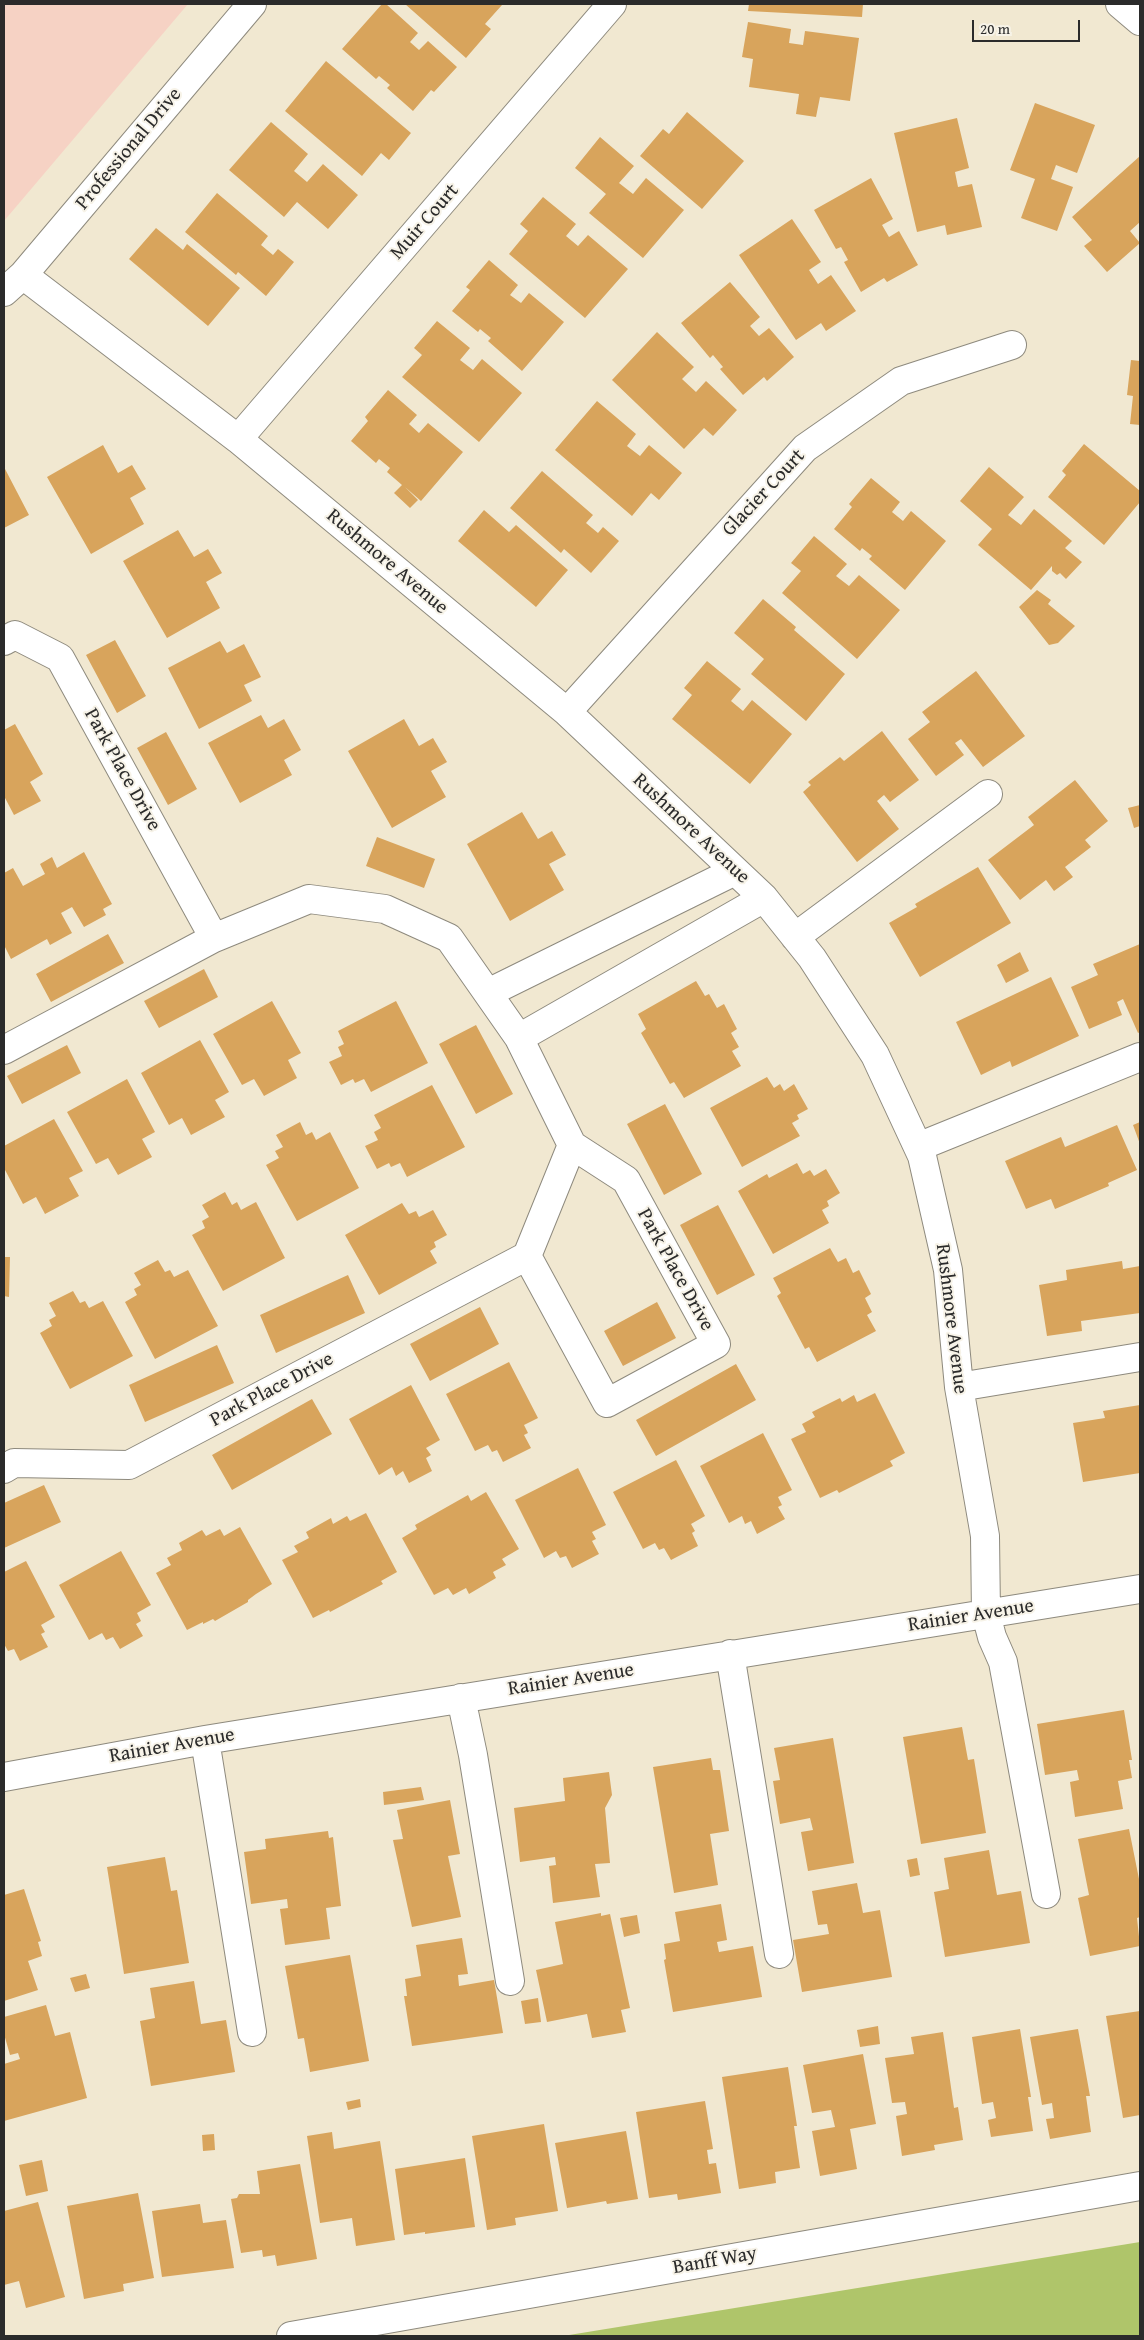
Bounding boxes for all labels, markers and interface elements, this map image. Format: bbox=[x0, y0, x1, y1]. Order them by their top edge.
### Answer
scale bar bbox=[974, 10, 1082, 42]
text: 20 m bbox=[980, 18, 1010, 39]
street label: Professional Drive bbox=[71, 83, 187, 215]
street label: Muir Court bbox=[386, 179, 464, 265]
street label: Glacier Court bbox=[718, 444, 810, 542]
street label: Rushmore Avenue bbox=[321, 504, 453, 620]
street label: Park Place Drive bbox=[78, 705, 166, 835]
street label: Rushmore Avenue bbox=[628, 769, 754, 889]
street label: Park Place Drive bbox=[631, 1205, 719, 1335]
street label: Rushmore Avenue bbox=[930, 1242, 972, 1396]
street label: Park Place Drive bbox=[206, 1347, 338, 1433]
street label: Rainier Avenue bbox=[906, 1594, 1036, 1638]
street label: Rainier Avenue bbox=[506, 1658, 636, 1702]
street label: Rainier Avenue bbox=[107, 1723, 237, 1769]
street label: Banff Way bbox=[671, 2242, 759, 2280]

